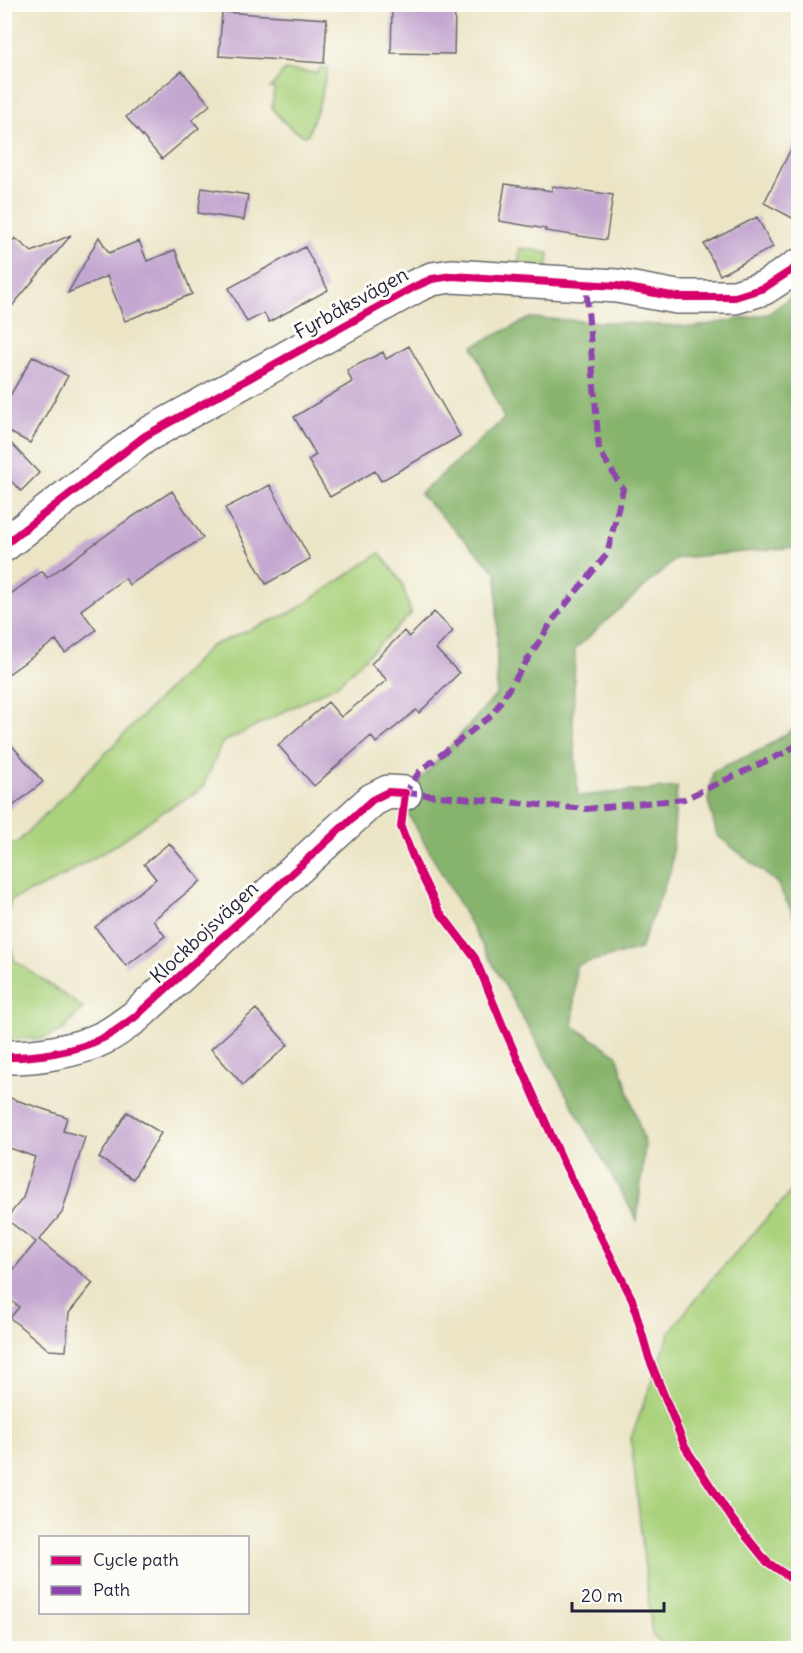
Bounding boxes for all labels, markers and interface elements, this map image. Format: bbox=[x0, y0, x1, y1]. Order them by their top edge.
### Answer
street label: Fyrbåksvägen bbox=[289, 261, 412, 344]
street label: Klockbojsvägen bbox=[144, 875, 263, 988]
legend bbox=[39, 1536, 249, 1614]
text: Cycle path bbox=[93, 1548, 179, 1571]
scale bar bbox=[572, 1575, 664, 1613]
text: Path bbox=[93, 1578, 130, 1601]
text: 20 m bbox=[581, 1584, 623, 1607]

